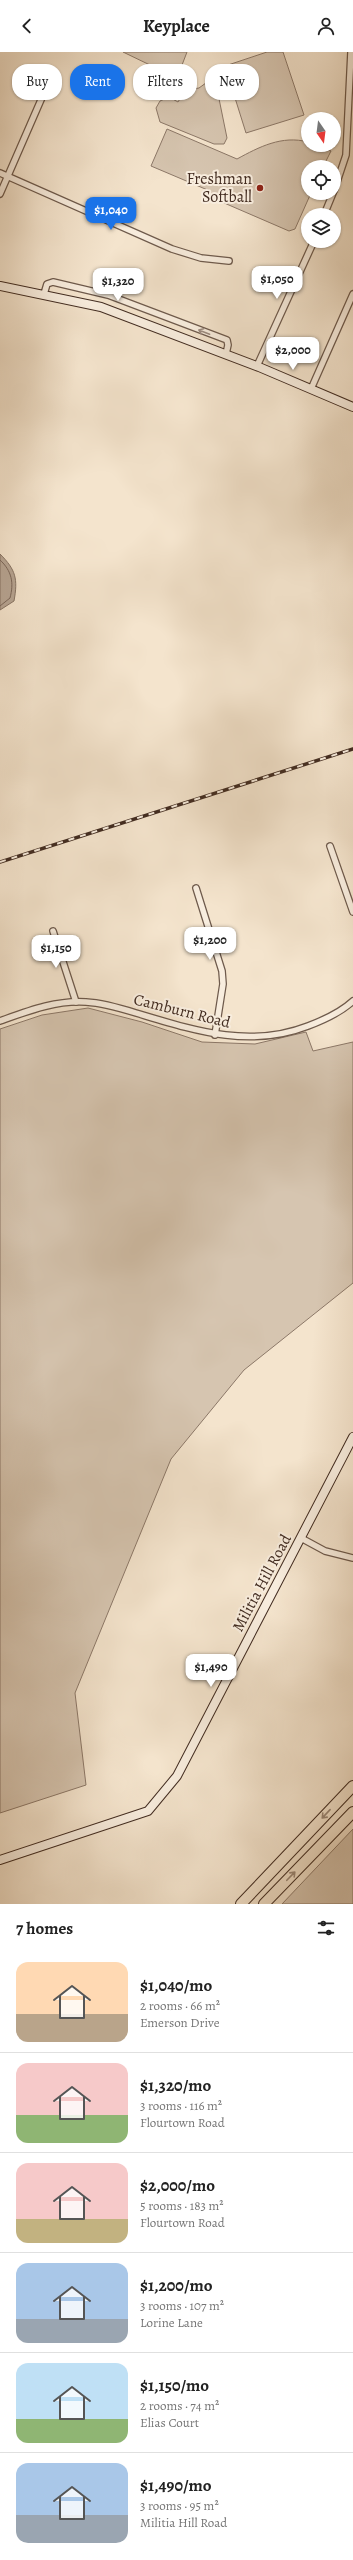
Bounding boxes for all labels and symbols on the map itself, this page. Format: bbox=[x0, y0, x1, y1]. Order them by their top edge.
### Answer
north arrow bbox=[301, 112, 341, 152]
place label: Freshman Softball bbox=[186, 168, 252, 208]
marker: Freshman Softball bbox=[255, 183, 265, 193]
pin: $1,040 bbox=[78, 197, 144, 231]
pin: $1,050 bbox=[244, 266, 310, 300]
pin: $1,320 bbox=[85, 268, 151, 302]
one-way arrow bbox=[198, 327, 210, 335]
pin: $2,000 bbox=[260, 337, 326, 371]
pin: $1,200 bbox=[177, 927, 243, 961]
pin: $1,150 bbox=[23, 935, 89, 969]
street label: Camburn Road bbox=[131, 988, 233, 1034]
street label: Militia Hill Road bbox=[227, 1530, 297, 1636]
pin: $1,490 bbox=[178, 1654, 244, 1688]
one-way arrow bbox=[322, 1809, 331, 1820]
one-way arrow bbox=[286, 1871, 296, 1881]

